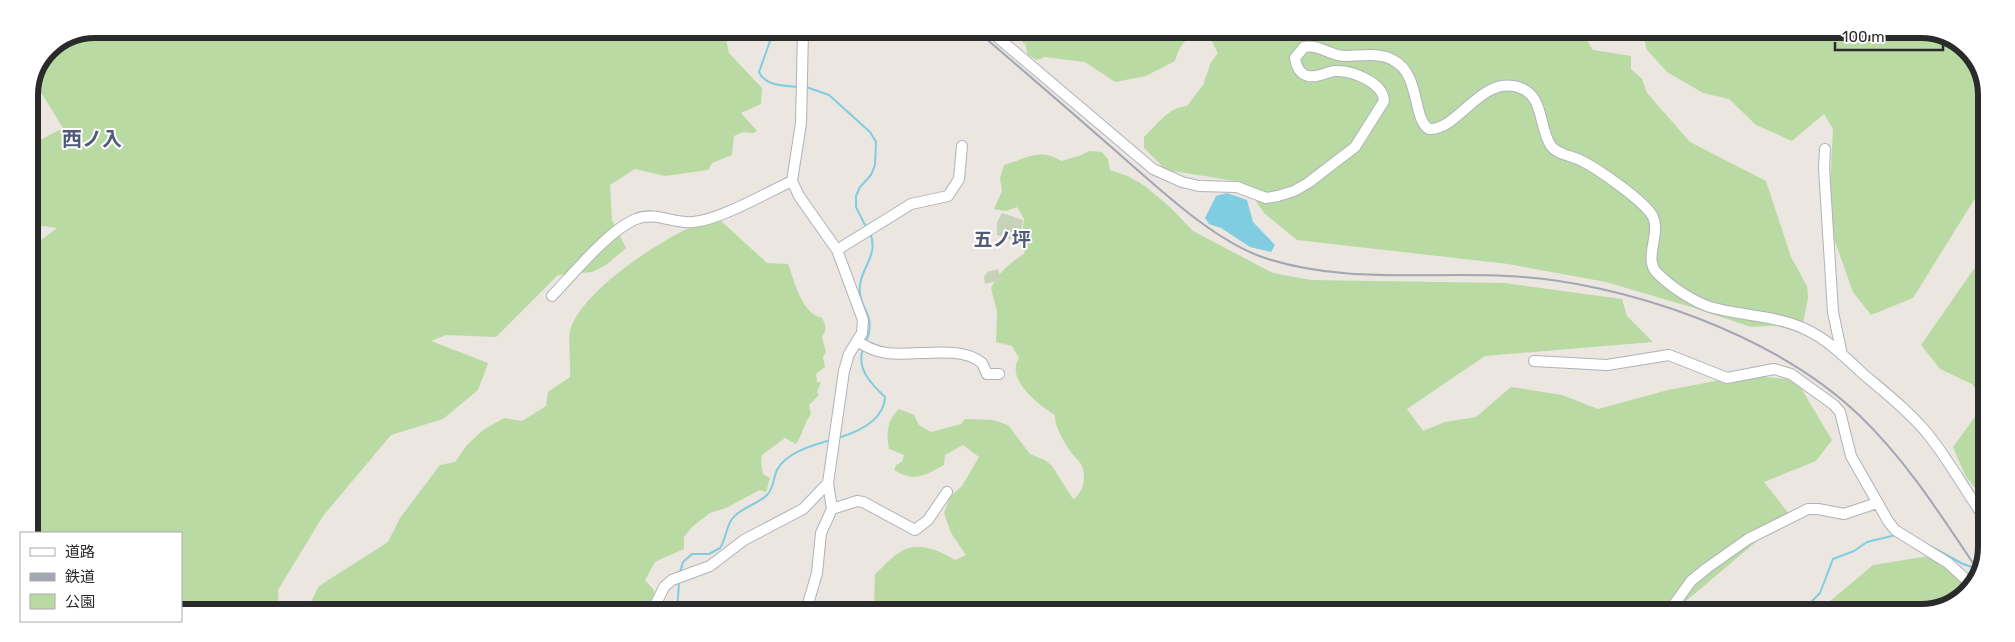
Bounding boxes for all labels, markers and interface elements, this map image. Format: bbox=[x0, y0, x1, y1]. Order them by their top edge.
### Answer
scale bar bbox=[1835, 20, 1942, 52]
text: 100 m bbox=[1842, 28, 1884, 46]
district label: 西ノ入 bbox=[62, 127, 122, 151]
district label: 五ノ坪 bbox=[973, 228, 1031, 251]
legend bbox=[20, 532, 182, 622]
text: 道路 bbox=[65, 543, 95, 561]
text: 鉄道 bbox=[65, 568, 95, 586]
text: 公園 bbox=[65, 593, 95, 611]

